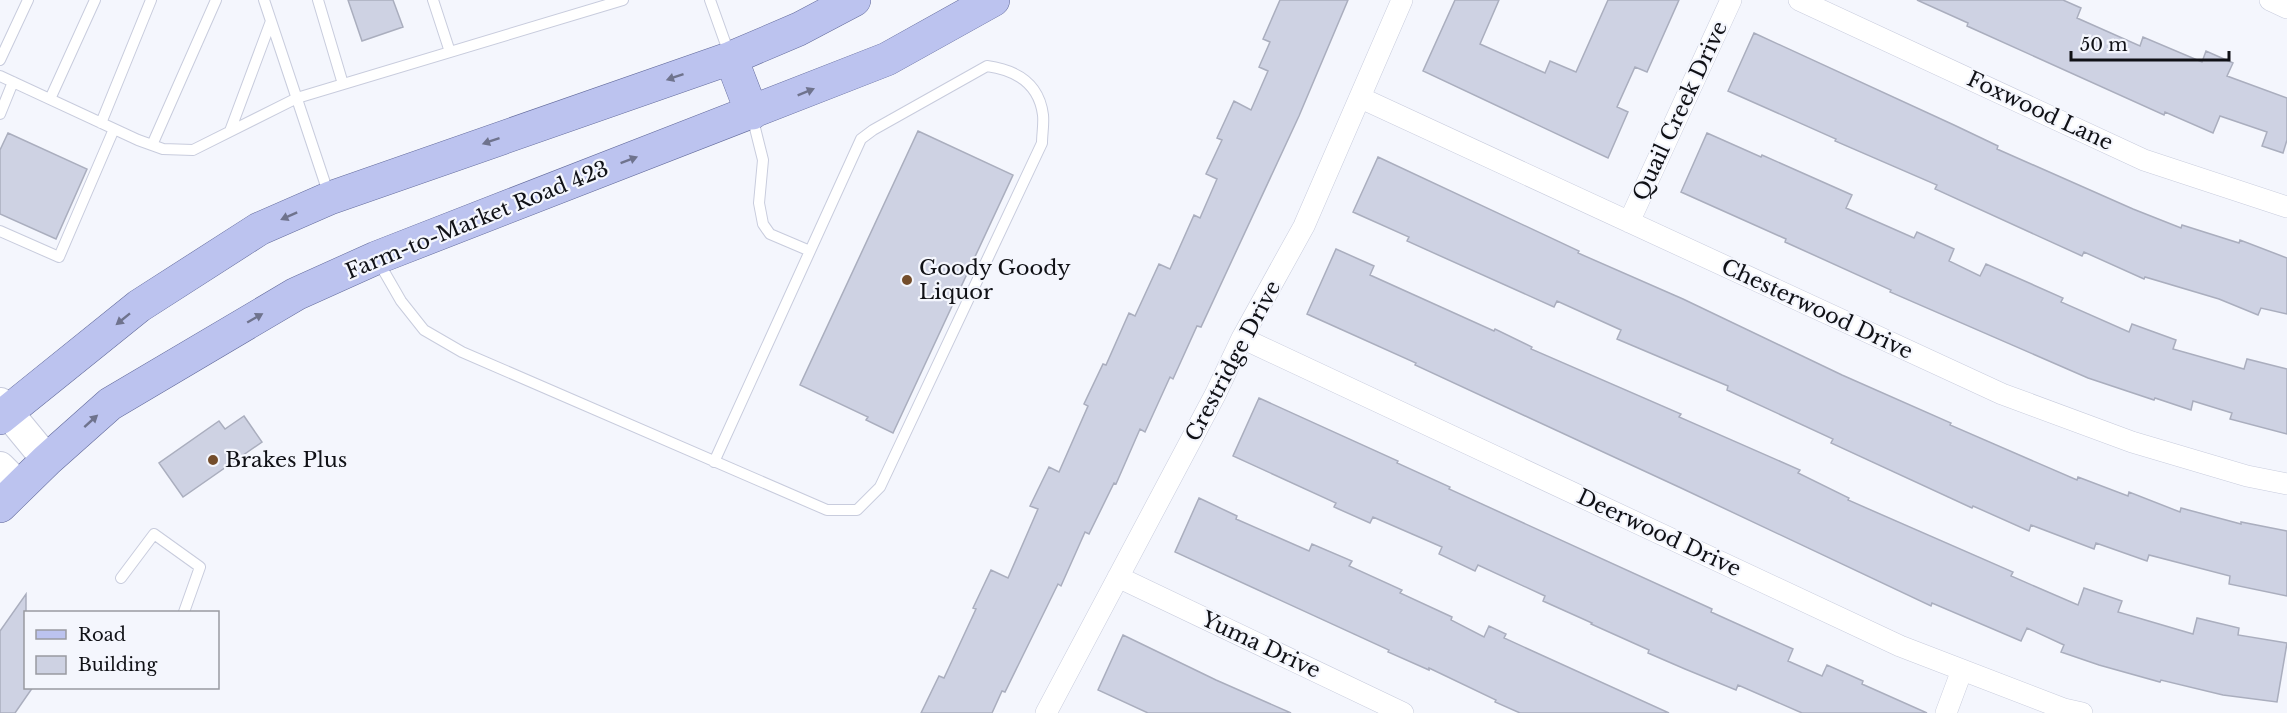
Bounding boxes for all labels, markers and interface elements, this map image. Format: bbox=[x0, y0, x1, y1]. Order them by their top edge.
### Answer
street label: Quail Creek Drive bbox=[1627, 17, 1733, 205]
scale bar bbox=[2071, 24, 2228, 62]
text: 50 m bbox=[2080, 34, 2128, 56]
street label: Foxwood Lane bbox=[1963, 66, 2117, 156]
one-way arrow bbox=[666, 73, 684, 83]
one-way arrow bbox=[797, 87, 815, 96]
one-way arrow bbox=[482, 137, 500, 147]
street label: Farm-to-Market Road 423 bbox=[342, 155, 612, 285]
one-way arrow bbox=[620, 155, 638, 164]
one-way arrow bbox=[279, 211, 297, 221]
street label: Chesterwood Drive bbox=[1717, 253, 1917, 365]
place label: Goody Goody Liquor bbox=[919, 255, 1071, 305]
marker: Goody Goody Liquor bbox=[900, 273, 914, 287]
street label: Crestridge Drive bbox=[1180, 276, 1286, 446]
one-way arrow bbox=[116, 312, 131, 324]
one-way arrow bbox=[247, 312, 263, 323]
one-way arrow bbox=[83, 414, 98, 428]
place label: Brakes Plus bbox=[225, 447, 347, 473]
marker: Brakes Plus bbox=[206, 453, 220, 467]
street label: Deerwood Drive bbox=[1573, 484, 1745, 582]
street label: Yuma Drive bbox=[1196, 606, 1325, 684]
legend bbox=[24, 611, 219, 689]
text: Road bbox=[78, 624, 126, 646]
text: Building bbox=[78, 654, 157, 676]

